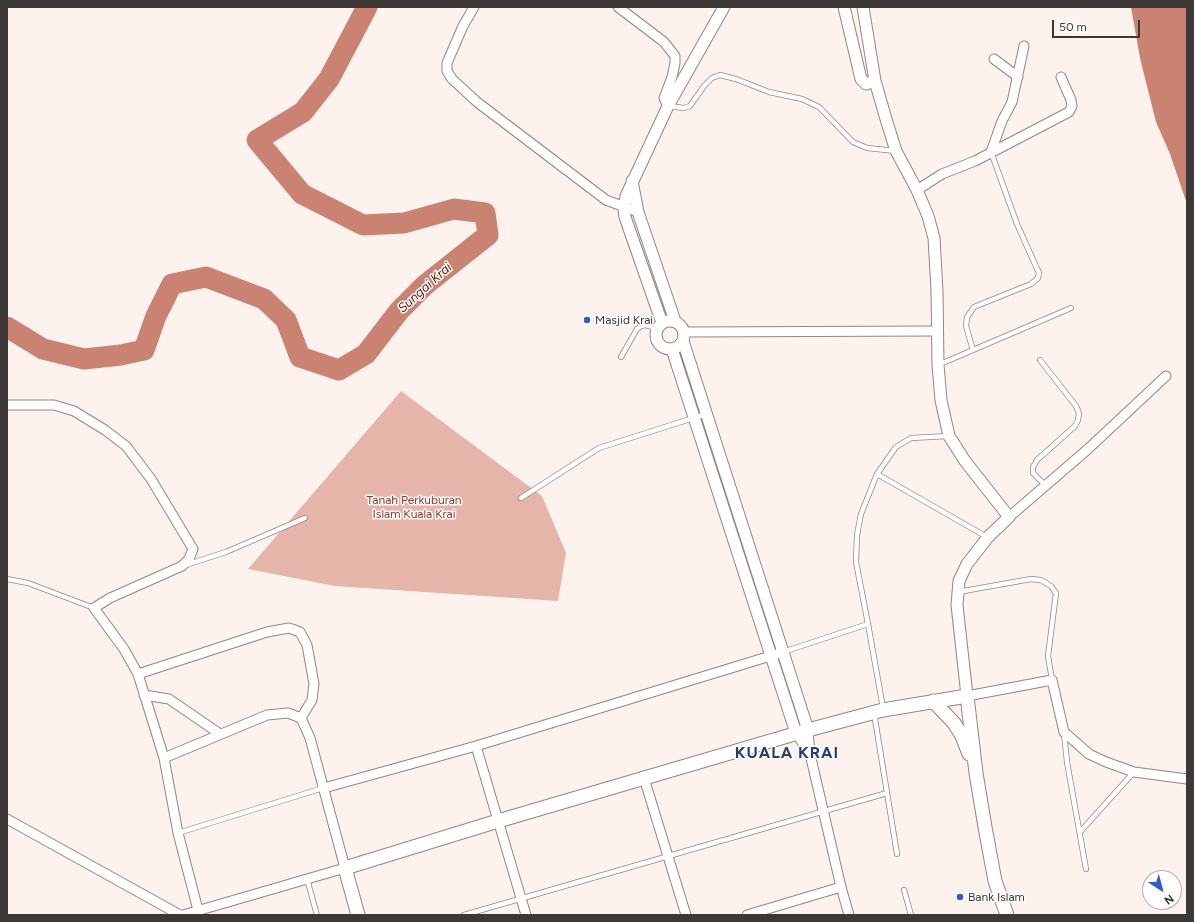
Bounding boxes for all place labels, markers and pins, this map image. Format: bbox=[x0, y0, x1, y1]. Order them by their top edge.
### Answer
place label: Masjid Krai bbox=[595, 313, 653, 327]
marker: Masjid Krai bbox=[582, 315, 592, 325]
place label: Bank Islam bbox=[968, 890, 1025, 904]
marker: Bank Islam bbox=[955, 892, 965, 902]

